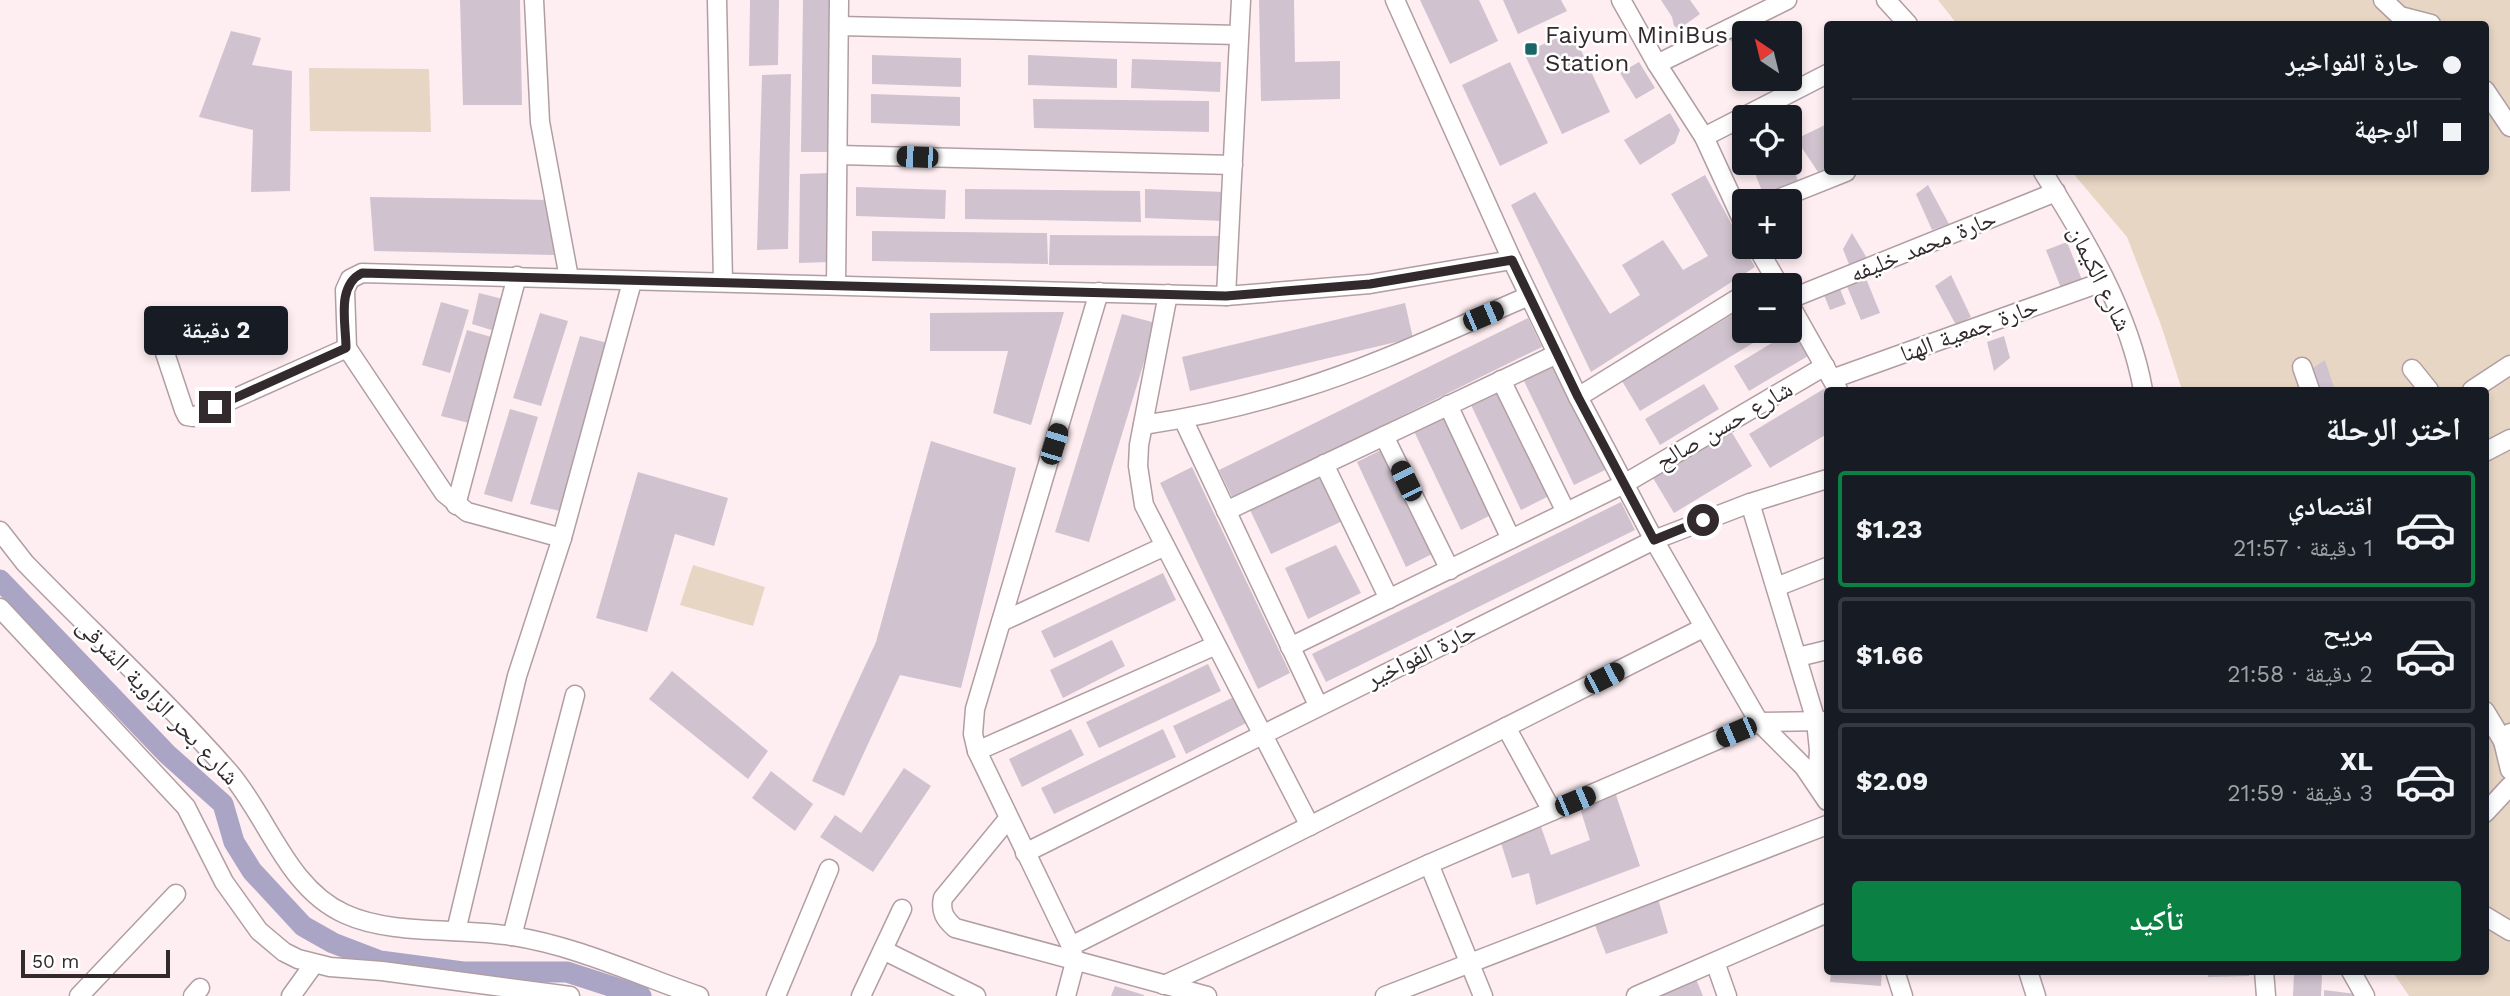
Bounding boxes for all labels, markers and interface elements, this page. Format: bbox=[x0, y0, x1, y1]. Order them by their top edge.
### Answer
place label: Faiyum MiniBus Station bbox=[1545, 21, 1728, 77]
north arrow bbox=[1732, 21, 1802, 91]
map controls bbox=[1732, 21, 1802, 343]
marker: Faiyum MiniBus Station bbox=[1523, 41, 1539, 57]
text: حارة الفواخير bbox=[2286, 47, 2419, 77]
button: locate bbox=[1732, 105, 1802, 175]
text: الوجهة bbox=[2354, 114, 2419, 144]
car bbox=[896, 146, 939, 168]
button: + bbox=[1732, 189, 1802, 259]
street label: حارة محمد خليفه bbox=[1846, 204, 2000, 288]
street label: شارع الكيمان bbox=[2061, 220, 2138, 336]
button: − bbox=[1732, 273, 1802, 343]
street label: حارة جمعية الهنا bbox=[1896, 292, 2042, 368]
car bbox=[1460, 298, 1507, 334]
callout: 2 دقيقة bbox=[143, 306, 287, 354]
text: 2 دقيقة bbox=[182, 317, 250, 344]
street label: شارع حسن صالح bbox=[1651, 375, 1798, 476]
route end bbox=[199, 391, 231, 423]
text: اختر الرحلة bbox=[2326, 410, 2461, 448]
car bbox=[1038, 421, 1071, 467]
car bbox=[1388, 458, 1425, 504]
text: اقتصادي bbox=[2288, 491, 2373, 521]
icon: car bbox=[2394, 498, 2457, 561]
route start bbox=[1687, 504, 1719, 536]
text: $1.23 bbox=[1856, 514, 1922, 544]
text: 1 دقيقة · 21:57 bbox=[2233, 535, 2373, 562]
street label: شارع بحر الزاوية الشرقى bbox=[70, 611, 245, 791]
street label: حارة الفواخير bbox=[1360, 616, 1481, 694]
text: مريح bbox=[2323, 617, 2373, 647]
icon: car bbox=[2394, 624, 2457, 687]
text: $1.66 bbox=[1856, 640, 1923, 670]
car bbox=[1581, 659, 1628, 697]
text: 2 دقيقة · 21:58 bbox=[2227, 661, 2373, 688]
car bbox=[1713, 714, 1760, 750]
text: XL bbox=[2340, 746, 2373, 776]
icon: car bbox=[2394, 750, 2457, 813]
text: $2.09 bbox=[1856, 766, 1928, 796]
text: 3 دقيقة · 21:59 bbox=[2227, 780, 2373, 807]
car bbox=[1552, 783, 1599, 819]
button: تأكيد bbox=[1852, 881, 2461, 961]
scale bar bbox=[21, 947, 170, 979]
text: 50 m bbox=[32, 950, 79, 973]

